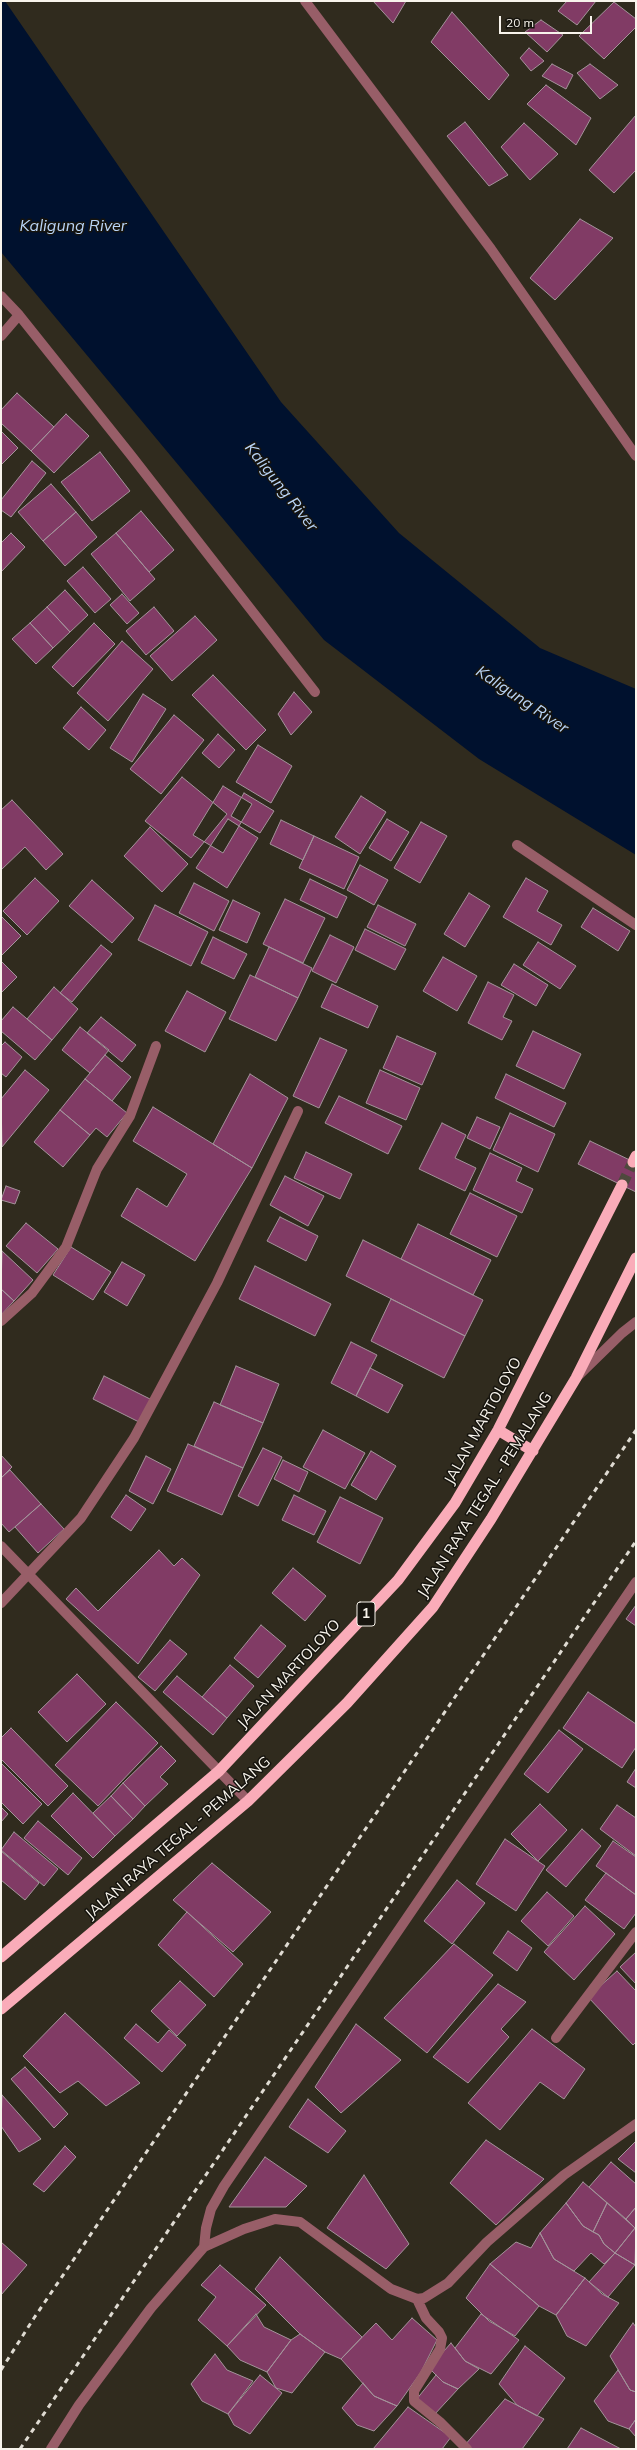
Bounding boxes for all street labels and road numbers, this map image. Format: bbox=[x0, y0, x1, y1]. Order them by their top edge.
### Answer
street label: JALAN MARTOLOYO bbox=[441, 1354, 525, 1488]
street label: JALAN RAYA TEGAL - PEMALANG bbox=[414, 1389, 556, 1601]
road number: 1 bbox=[357, 1602, 375, 1626]
street label: JALAN MARTOLOYO bbox=[234, 1616, 344, 1732]
street label: JALAN RAYA TEGAL - PEMALANG bbox=[82, 1753, 274, 1923]

